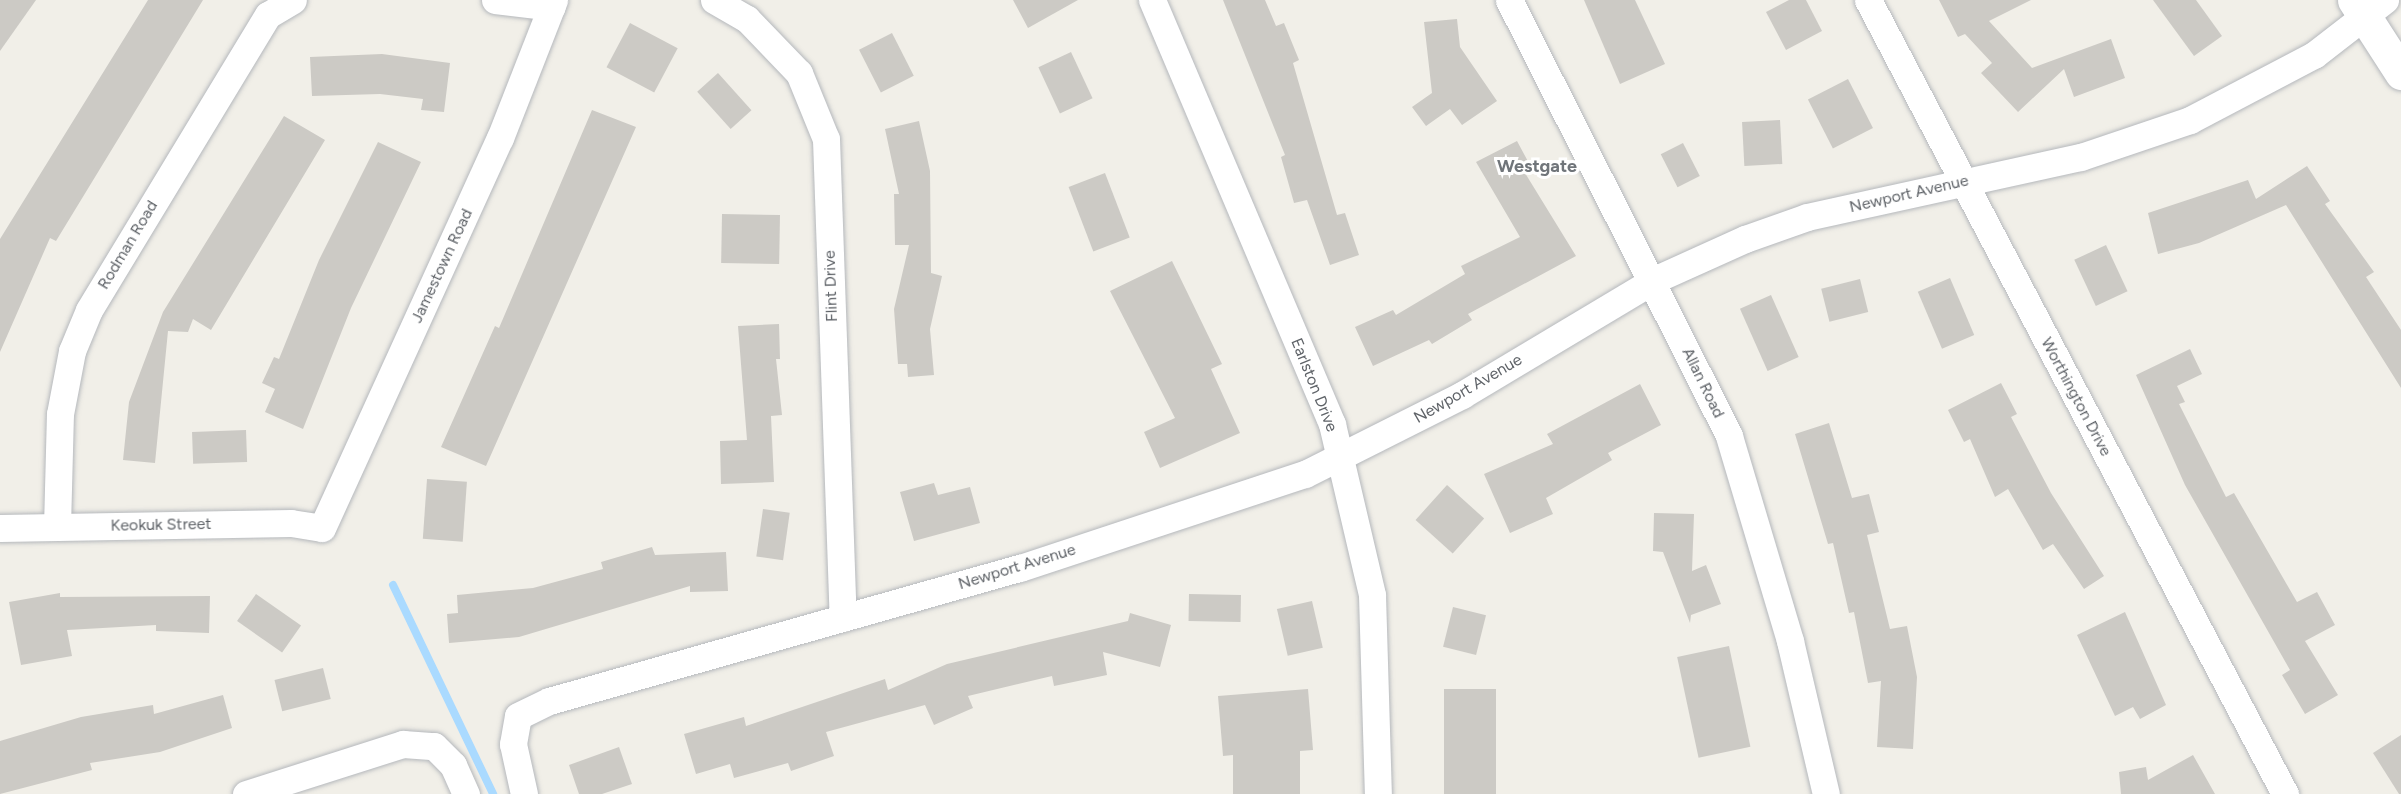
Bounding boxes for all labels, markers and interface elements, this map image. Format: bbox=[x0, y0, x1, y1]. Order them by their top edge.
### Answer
district label: Westgate bbox=[1497, 155, 1577, 177]
street label: Newport Avenue bbox=[1848, 171, 1970, 217]
street label: Rodman Road bbox=[94, 197, 162, 293]
street label: Jamestown Road bbox=[407, 206, 477, 326]
street label: Flint Drive bbox=[820, 250, 842, 322]
street label: Worthington Drive bbox=[2037, 334, 2115, 460]
street label: Earlston Drive bbox=[1287, 335, 1341, 435]
street label: Allan Road bbox=[1678, 345, 1728, 421]
street label: Newport Avenue bbox=[1411, 350, 1525, 428]
street label: Keokuk Street bbox=[110, 515, 212, 535]
street label: Newport Avenue bbox=[956, 540, 1078, 594]

